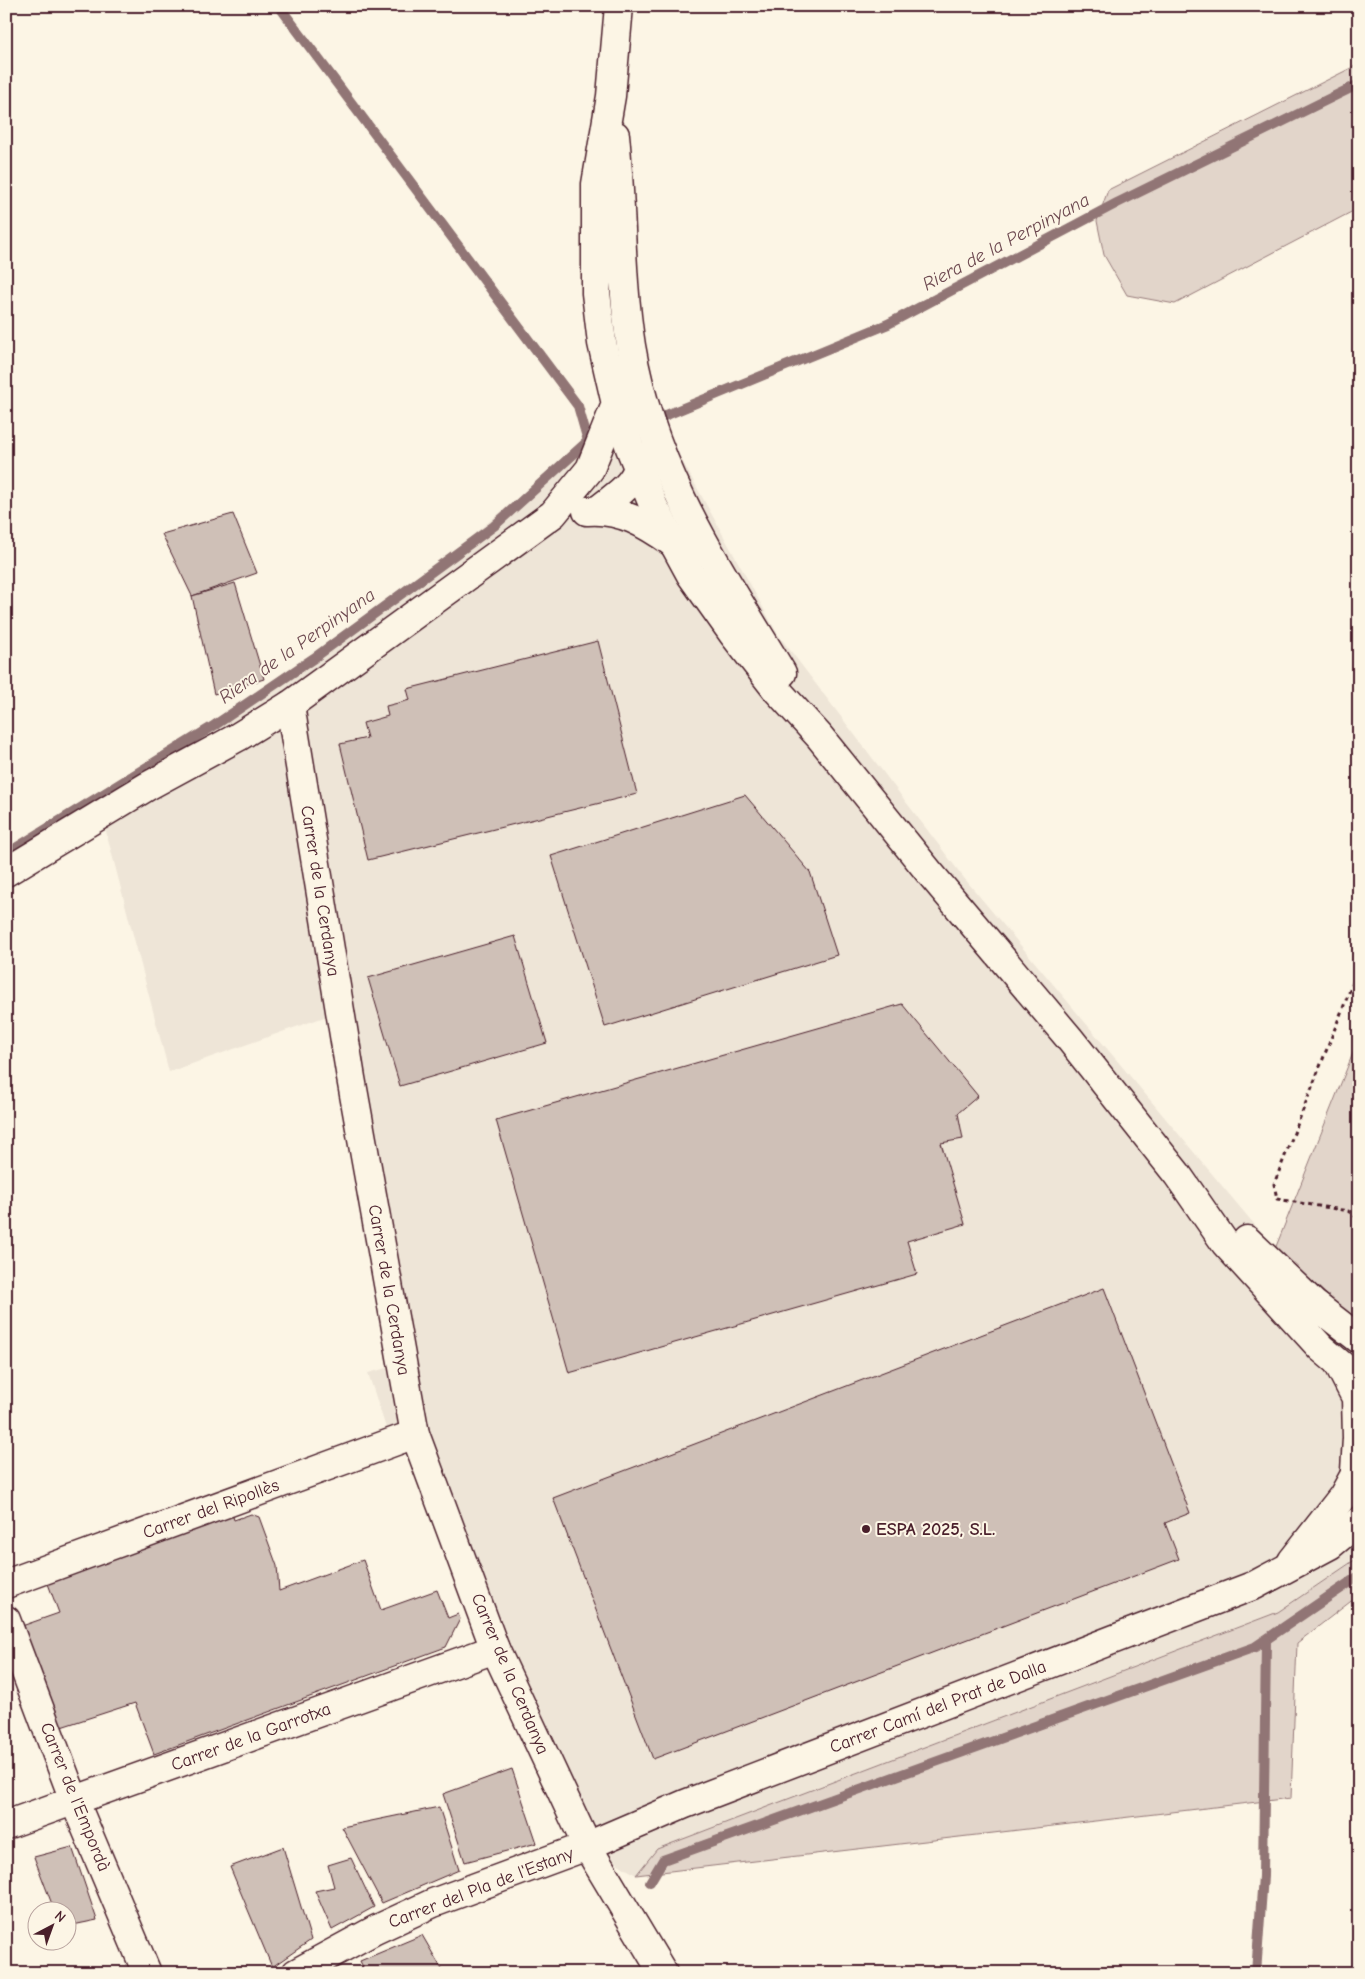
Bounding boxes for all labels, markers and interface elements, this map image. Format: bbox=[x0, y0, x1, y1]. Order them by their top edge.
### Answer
water label: Riera de la Perpinyana bbox=[919, 189, 1093, 295]
water label: Riera de la Perpinyana bbox=[215, 584, 380, 708]
street label: Carrer de la Cerdanya bbox=[296, 804, 344, 978]
street label: Carrer de la Cerdanya bbox=[364, 1203, 414, 1377]
street label: Carrer del Ripollès bbox=[140, 1475, 282, 1543]
place label: ESPA 2025, S.L. bbox=[876, 1519, 995, 1540]
marker: ESPA 2025, S.L. bbox=[860, 1523, 872, 1535]
street label: Carrer de la Cerdanya bbox=[467, 1590, 553, 1758]
street label: Carrer Camí del Prat de Dalla bbox=[827, 1656, 1049, 1758]
street label: Carrer de la Garrotxa bbox=[168, 1698, 334, 1776]
street label: Carrer de l'Empordà bbox=[36, 1719, 114, 1875]
street label: Carrer del Pla de l'Estany bbox=[385, 1843, 577, 1933]
north arrow bbox=[28, 1902, 78, 1952]
text: N bbox=[51, 1907, 69, 1926]

